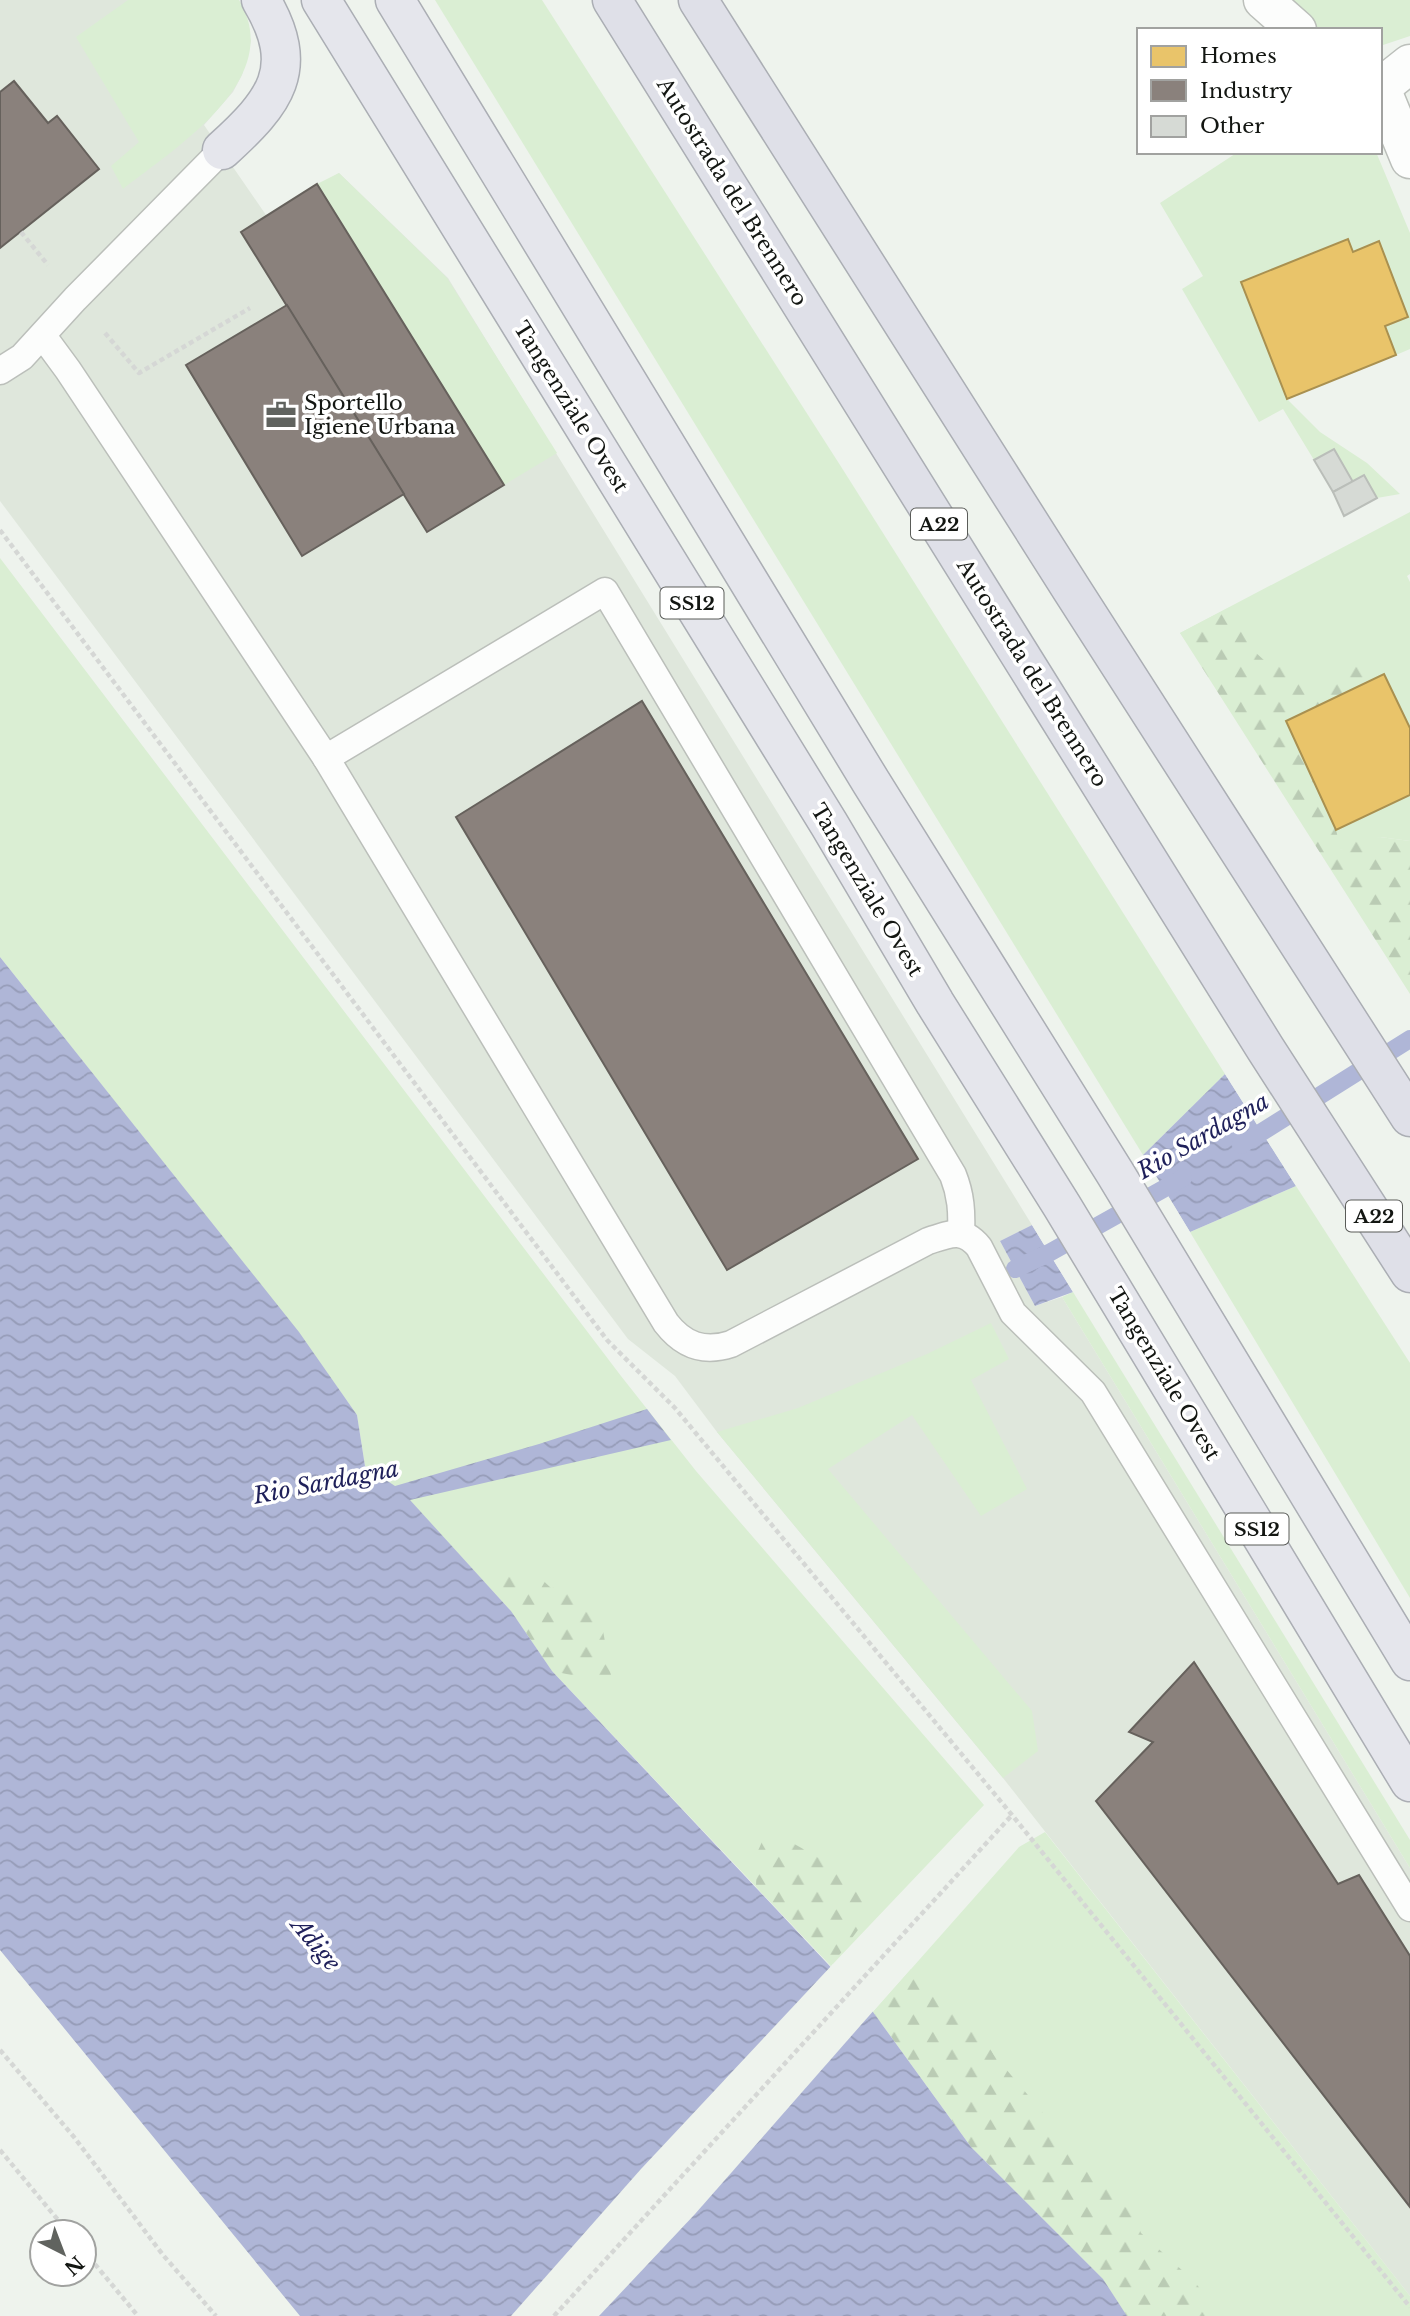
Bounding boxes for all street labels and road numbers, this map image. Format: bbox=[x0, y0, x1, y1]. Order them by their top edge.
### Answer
street label: Autostrada del Brennero bbox=[651, 72, 813, 311]
street label: Tangenziale Ovest bbox=[508, 317, 634, 497]
road number: A22 bbox=[911, 509, 967, 540]
street label: Autostrada del Brennero bbox=[951, 553, 1113, 792]
road number: SS12 bbox=[660, 588, 724, 618]
street label: Tangenziale Ovest bbox=[805, 799, 929, 981]
road number: A22 bbox=[1346, 1200, 1402, 1232]
street label: Tangenziale Ovest bbox=[1102, 1283, 1226, 1465]
road number: SS12 bbox=[1226, 1513, 1288, 1544]

